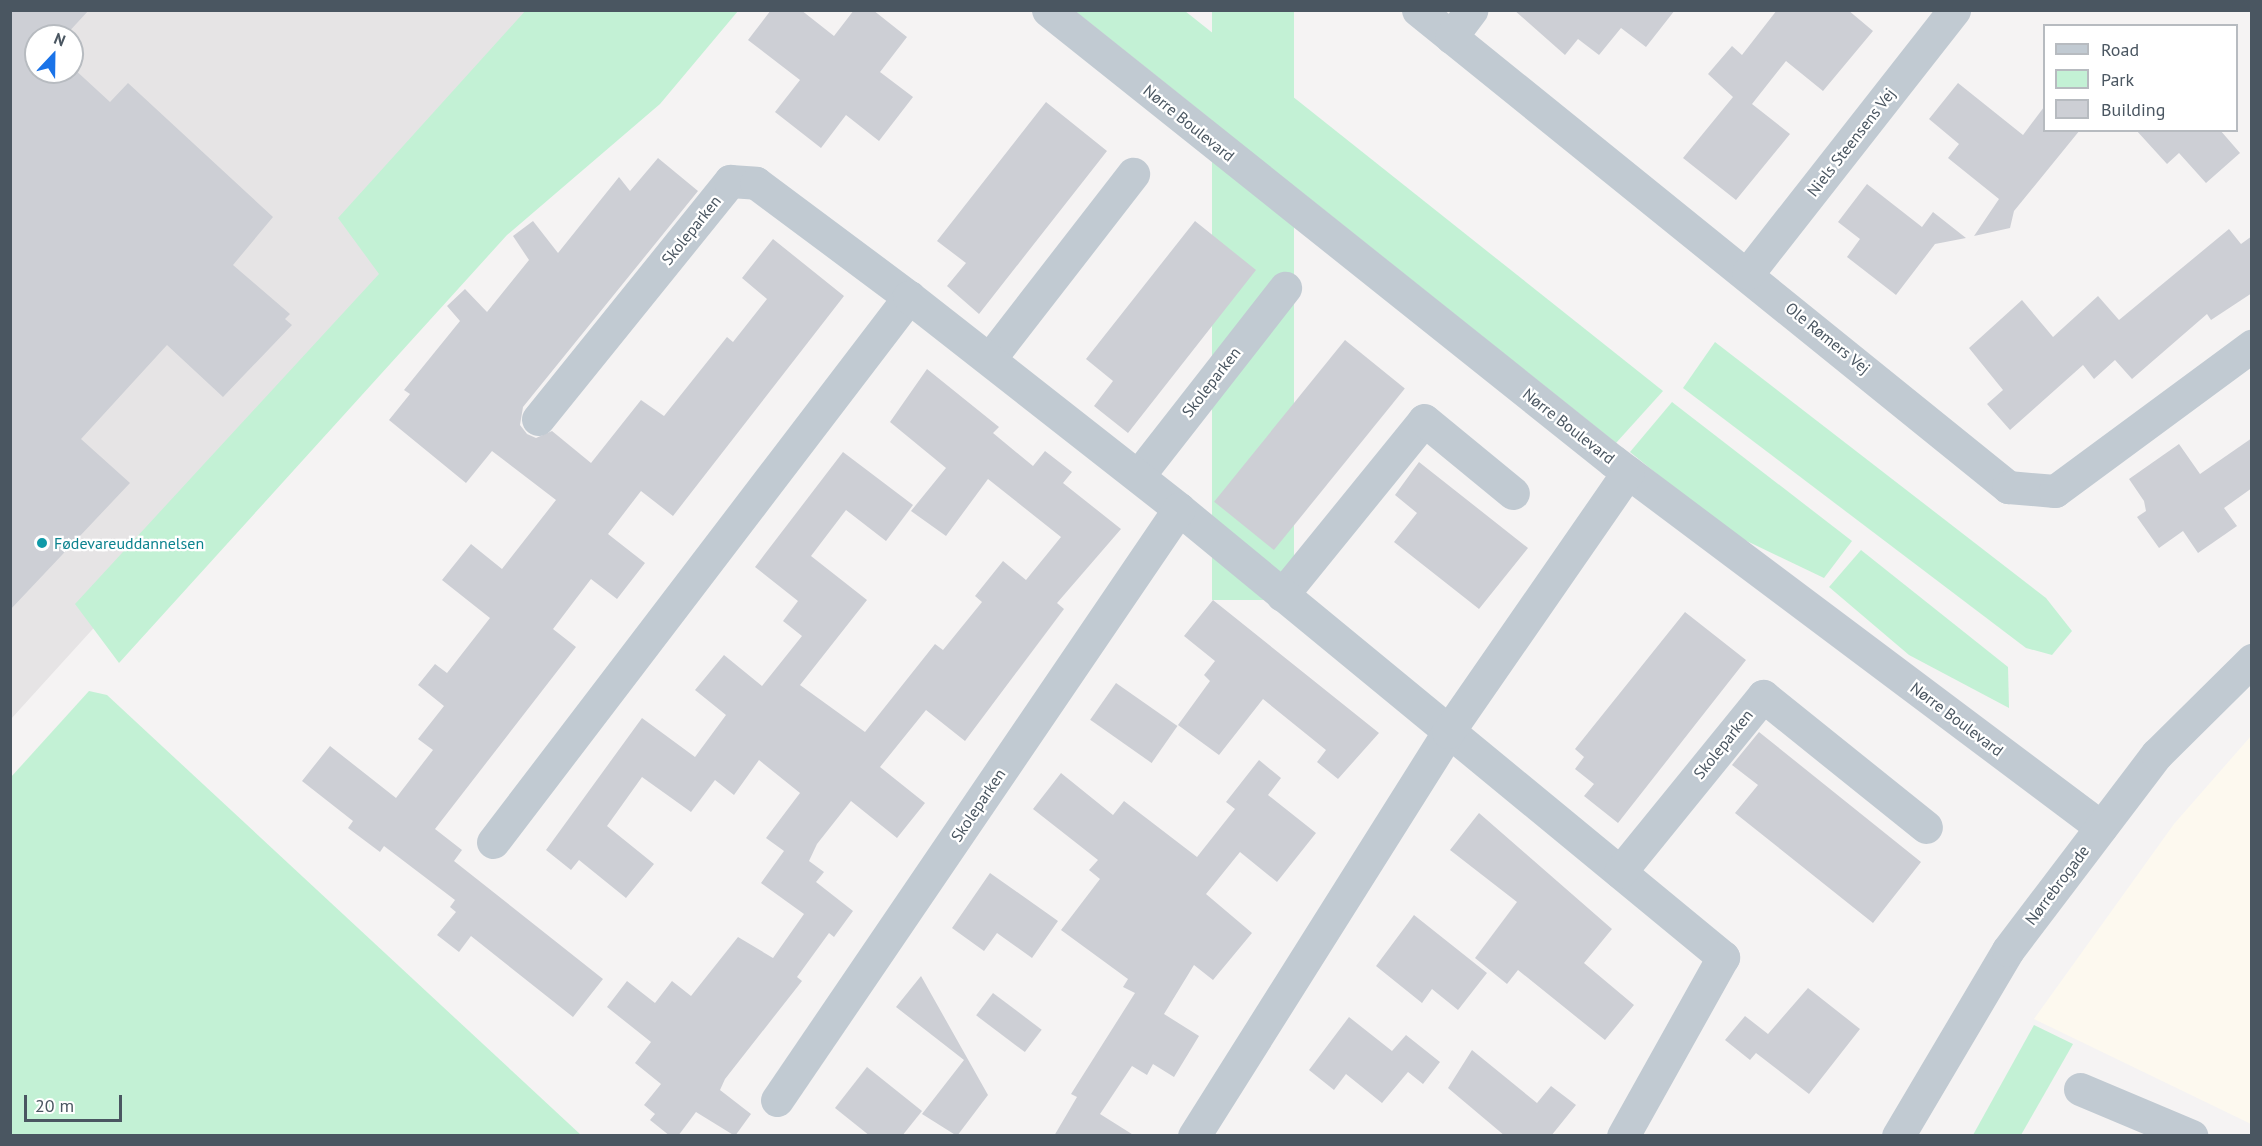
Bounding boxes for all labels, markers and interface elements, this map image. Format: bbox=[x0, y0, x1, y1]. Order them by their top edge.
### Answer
north arrow bbox=[24, 24, 84, 84]
legend bbox=[2043, 24, 2238, 132]
text: N bbox=[51, 28, 69, 50]
text: Road bbox=[2101, 38, 2139, 61]
text: Park bbox=[2101, 68, 2134, 91]
street label: Nørre Boulevard bbox=[1140, 81, 1238, 165]
street label: Niels Steensens Vej bbox=[1803, 84, 1899, 200]
text: Building bbox=[2101, 98, 2165, 121]
street label: Skoleparken bbox=[657, 191, 725, 269]
street label: Ole Rømers Vej bbox=[1782, 298, 1874, 378]
street label: Skoleparken bbox=[1178, 343, 1244, 421]
street label: Nørre Boulevard bbox=[1519, 384, 1619, 468]
place label: Fødevareuddannelsen bbox=[54, 533, 204, 553]
marker: Fødevareuddannelsen bbox=[35, 536, 49, 550]
street label: Nørre Boulevard bbox=[1907, 678, 2007, 760]
street label: Skoleparken bbox=[1689, 705, 1757, 783]
street label: Skoleparken bbox=[947, 765, 1009, 845]
street label: Nørrebrogade bbox=[2021, 842, 2093, 928]
scale bar bbox=[27, 1083, 124, 1121]
text: 20 m bbox=[35, 1094, 74, 1117]

